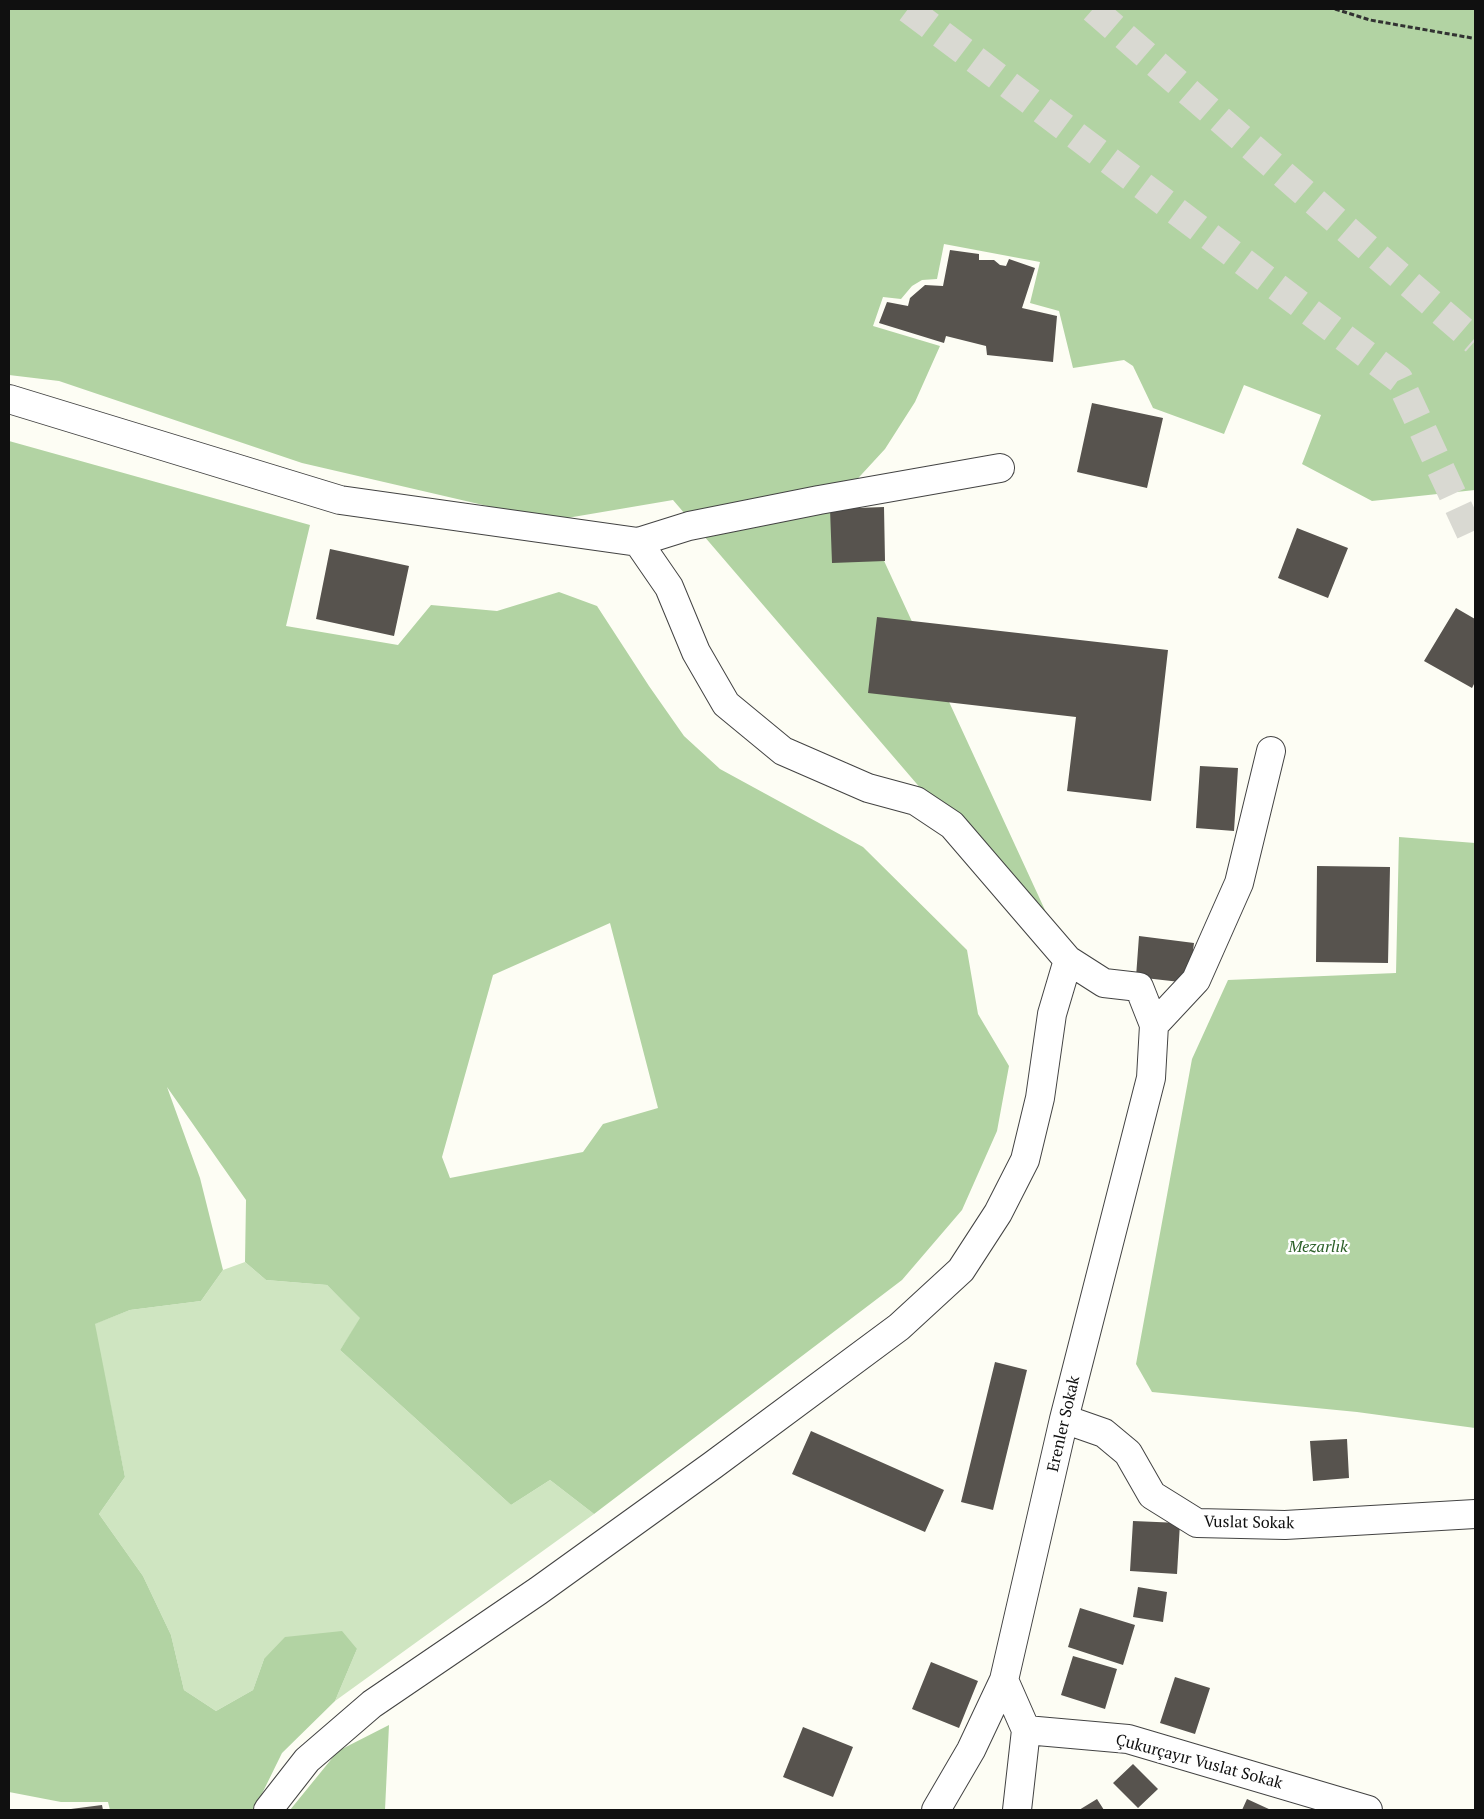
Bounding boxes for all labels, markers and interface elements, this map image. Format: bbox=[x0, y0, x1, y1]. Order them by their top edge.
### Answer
park label: Mezarlık bbox=[1288, 1237, 1348, 1257]
street label: Erenler Sokak bbox=[1044, 1374, 1084, 1474]
street label: Vuslat Sokak bbox=[1204, 1513, 1294, 1533]
street label: Çukurçayır Vuslat Sokak bbox=[1113, 1730, 1285, 1794]

